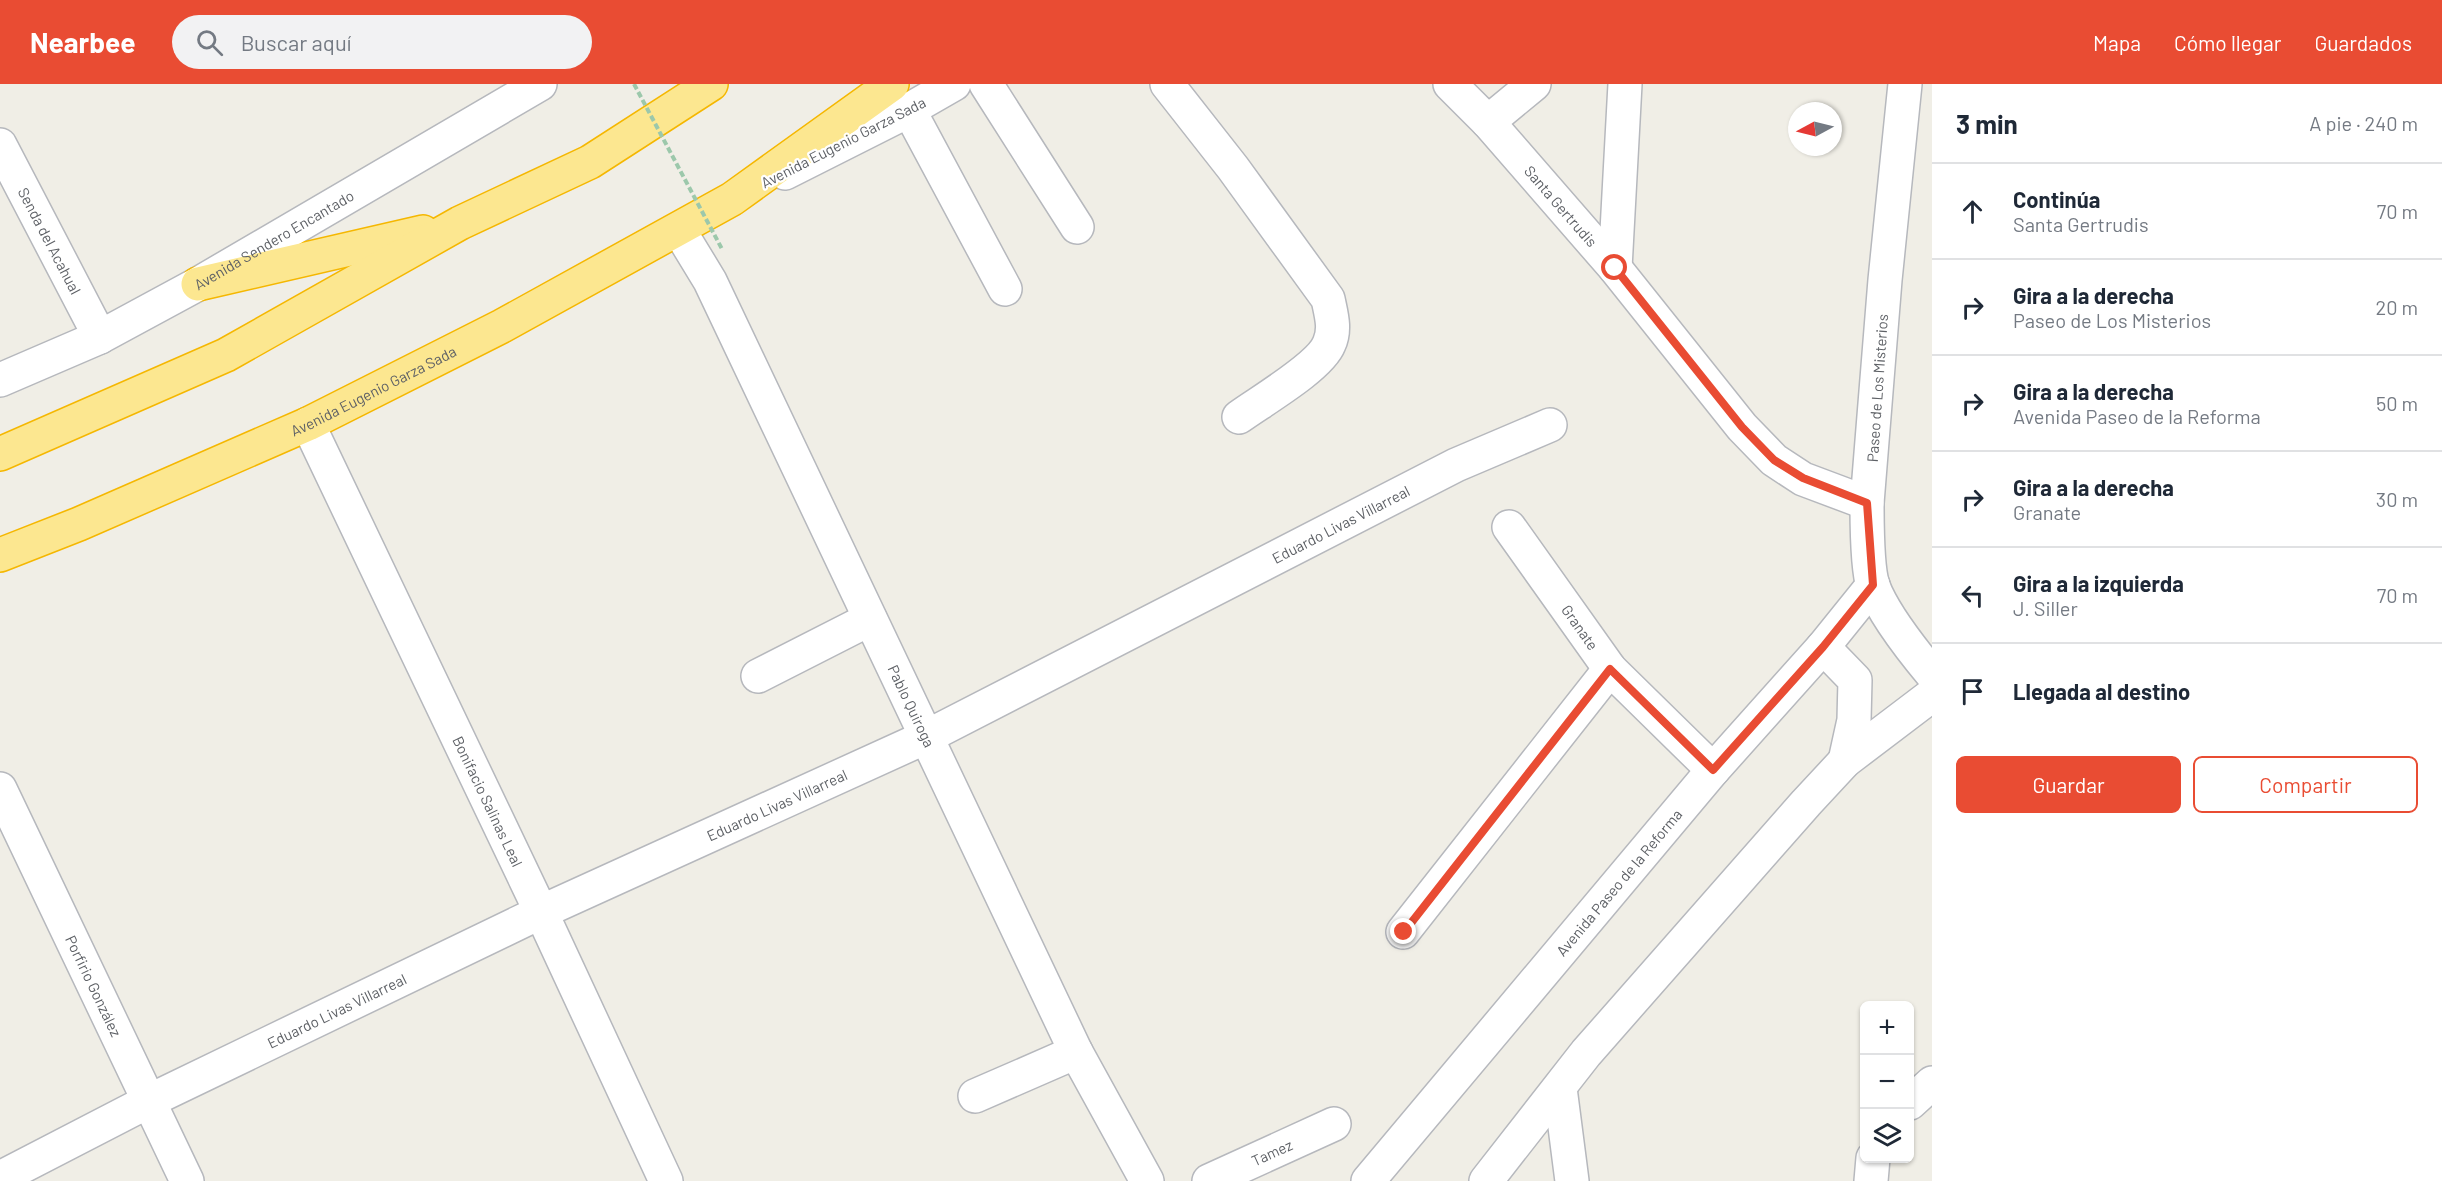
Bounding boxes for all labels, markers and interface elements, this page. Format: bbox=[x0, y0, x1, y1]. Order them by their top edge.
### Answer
search box bbox=[172, 15, 592, 69]
text: Nearbee bbox=[30, 25, 136, 59]
icon: search bbox=[193, 26, 226, 59]
text: Buscar aquí bbox=[241, 29, 351, 55]
text: Mapa bbox=[2093, 30, 2141, 55]
text: Cómo llegar bbox=[2174, 30, 2281, 55]
text: Guardados bbox=[2314, 30, 2412, 55]
street label: Avenida Eugenio Garza Sada bbox=[758, 93, 928, 191]
north arrow bbox=[1788, 102, 1842, 156]
text: 3 min bbox=[1956, 108, 2018, 139]
text: A pie · 240 m bbox=[2309, 111, 2418, 135]
street label: Santa Gertrudis bbox=[1521, 162, 1601, 250]
street label: Senda del Acahual bbox=[15, 184, 85, 297]
street label: Avenida Sendero Encantado bbox=[191, 186, 357, 293]
text: Continúa bbox=[2013, 186, 2100, 212]
icon: ahead bbox=[1956, 195, 1989, 228]
text: 70 m bbox=[2377, 199, 2418, 223]
text: Santa Gertrudis bbox=[2013, 212, 2149, 236]
route start bbox=[1601, 254, 1627, 280]
text: Gira a la derecha bbox=[2013, 282, 2174, 308]
icon: right bbox=[1956, 291, 1989, 324]
text: 20 m bbox=[2375, 295, 2418, 319]
text: Paseo de Los Misterios bbox=[2013, 308, 2211, 332]
street label: Paseo de Los Misterios bbox=[1863, 313, 1891, 463]
street label: Avenida Eugenio Garza Sada bbox=[288, 342, 459, 439]
text: Gira a la derecha bbox=[2013, 378, 2174, 404]
icon: right bbox=[1956, 387, 1989, 420]
text: 50 m bbox=[2376, 391, 2418, 415]
text: Avenida Paseo de la Reforma bbox=[2013, 404, 2261, 428]
text: Gira a la derecha bbox=[2013, 474, 2174, 500]
street label: Eduardo Livas Villarreal bbox=[1269, 481, 1413, 567]
icon: right bbox=[1956, 483, 1989, 516]
text: 30 m bbox=[2376, 487, 2418, 511]
text: Granate bbox=[2013, 500, 2081, 524]
text: Gira a la izquierda bbox=[2013, 570, 2184, 596]
icon: left bbox=[1956, 579, 1989, 612]
text: 70 m bbox=[2377, 583, 2418, 607]
text: J. Siller bbox=[2013, 596, 2078, 620]
street label: Granate bbox=[1558, 601, 1602, 653]
street label: Pablo Quiroga bbox=[884, 662, 939, 750]
icon: arrive bbox=[1956, 675, 1989, 708]
text: Llegada al destino bbox=[2013, 678, 2190, 704]
street label: Bonifacio Salinas Leal bbox=[449, 733, 527, 869]
button: Guardar bbox=[1956, 756, 2181, 813]
button: Compartir bbox=[2193, 756, 2418, 813]
street label: Eduardo Livas Villarreal bbox=[704, 765, 850, 844]
street label: Avenida Paseo de la Reforma bbox=[1552, 805, 1685, 959]
route end bbox=[1390, 918, 1416, 944]
street label: Porfirio González bbox=[62, 932, 126, 1040]
street label: Eduardo Livas Villarreal bbox=[264, 969, 409, 1052]
map controls bbox=[1860, 1001, 1914, 1163]
button: + bbox=[1860, 1001, 1914, 1055]
button: − bbox=[1860, 1055, 1914, 1109]
button: layers bbox=[1860, 1109, 1914, 1163]
street label: Tamez bbox=[1248, 1135, 1295, 1169]

